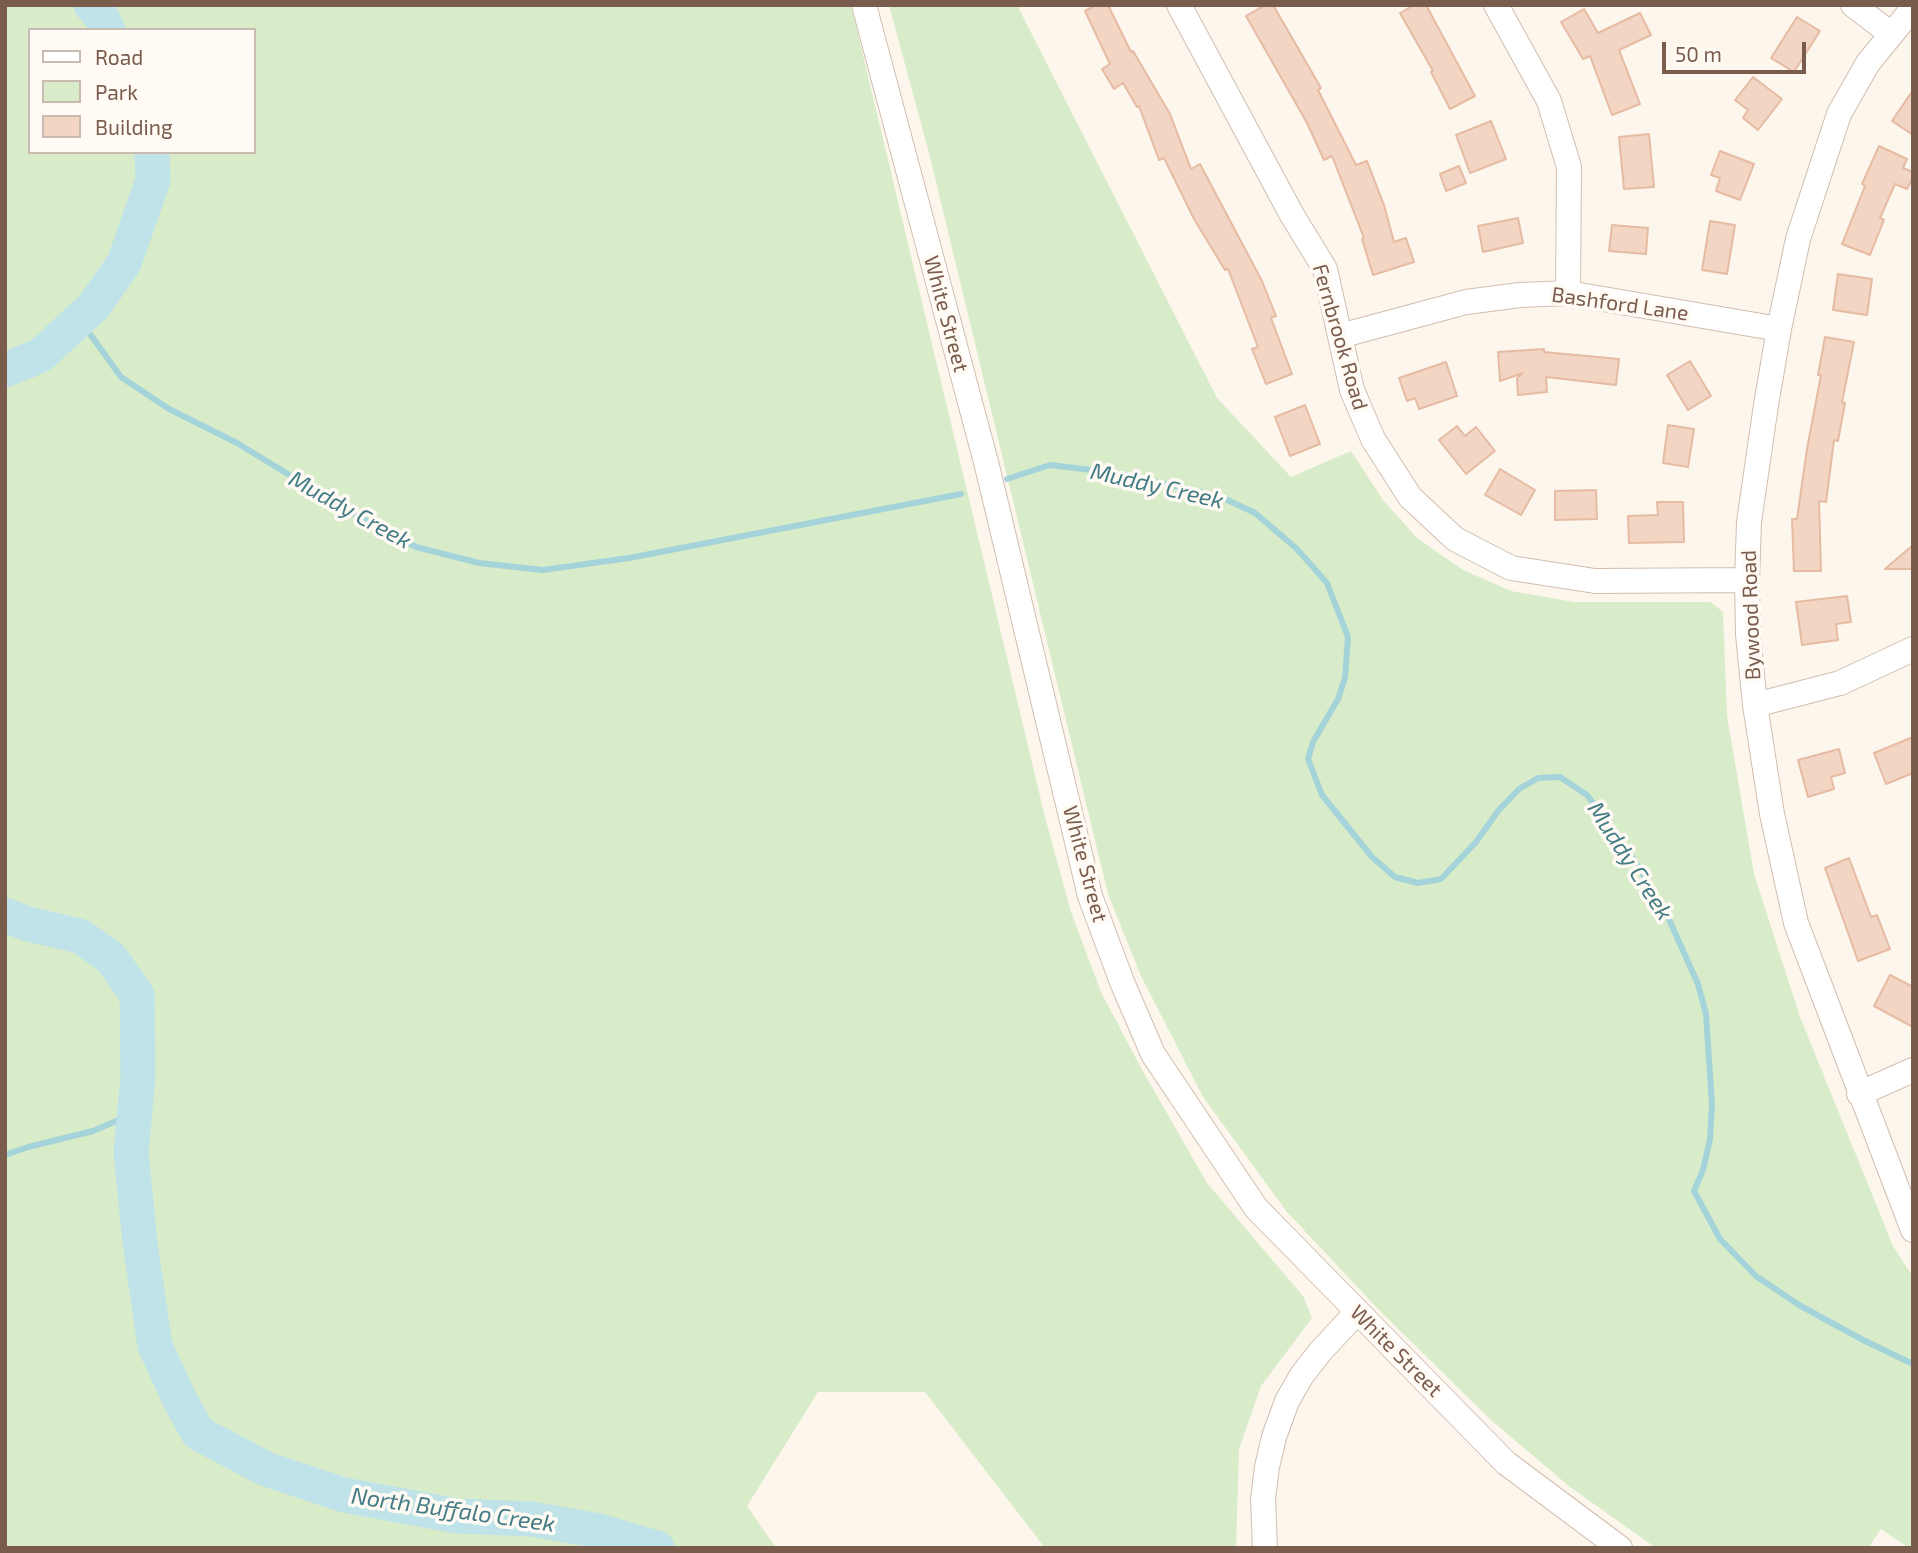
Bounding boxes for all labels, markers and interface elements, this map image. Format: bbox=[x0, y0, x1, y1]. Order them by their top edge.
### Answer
legend bbox=[28, 28, 256, 154]
scale bar bbox=[1666, 28, 1810, 72]
text: 50 m bbox=[1675, 41, 1722, 66]
text: Road bbox=[95, 44, 143, 69]
text: Park bbox=[95, 79, 138, 104]
text: Building bbox=[95, 114, 173, 139]
street label: White Street bbox=[918, 253, 974, 375]
street label: Fernbrook Road bbox=[1307, 261, 1373, 413]
street label: Bashford Lane bbox=[1550, 282, 1690, 326]
water label: Muddy Creek bbox=[1088, 457, 1226, 515]
water label: Muddy Creek bbox=[284, 465, 416, 555]
street label: Bywood Road bbox=[1736, 549, 1766, 681]
water label: Muddy Creek bbox=[1581, 797, 1679, 925]
street label: White Street bbox=[1057, 803, 1113, 925]
street label: White Street bbox=[1345, 1300, 1447, 1402]
water label: North Buffalo Creek bbox=[349, 1482, 557, 1538]

